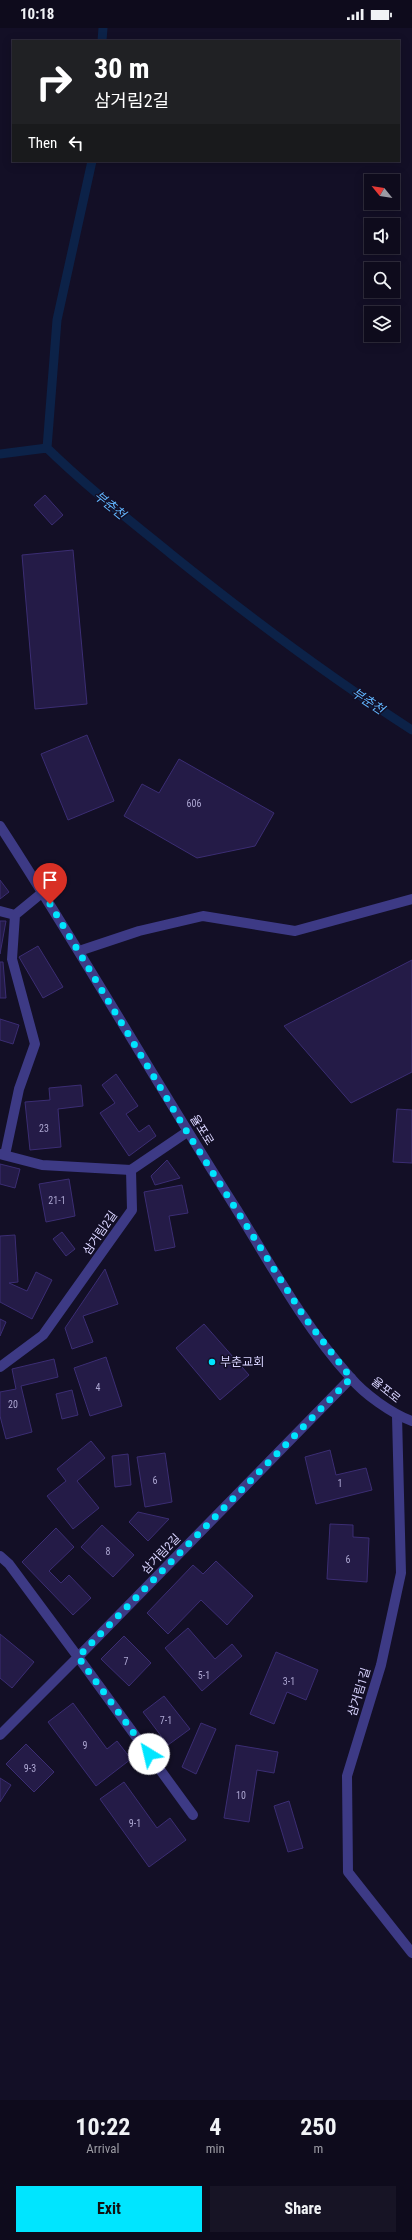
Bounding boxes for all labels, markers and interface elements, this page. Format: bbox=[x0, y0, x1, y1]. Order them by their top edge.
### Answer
text: 10:18 bbox=[20, 5, 54, 23]
text: 30 m bbox=[94, 52, 150, 85]
icon: right bbox=[28, 56, 80, 108]
text: 삼거림2길 bbox=[94, 90, 169, 111]
icon: left bbox=[65, 132, 87, 154]
text: Then bbox=[28, 134, 57, 152]
north arrow bbox=[364, 174, 400, 210]
map controls bbox=[364, 174, 400, 342]
button: sound bbox=[364, 218, 400, 254]
button: search bbox=[364, 262, 400, 298]
button: layers bbox=[364, 306, 400, 342]
water label: 부춘천 bbox=[91, 488, 129, 523]
water label: 부춘천 bbox=[349, 685, 388, 718]
house number: 606 bbox=[187, 798, 201, 809]
pin bbox=[33, 863, 67, 904]
icon: arrive bbox=[39, 869, 61, 891]
street label: 율포로 bbox=[187, 1112, 217, 1148]
house number: 23 bbox=[39, 1123, 49, 1134]
house number: 21-1 bbox=[48, 1195, 66, 1206]
street label: 삼거림2길 bbox=[80, 1208, 120, 1258]
place label: 부춘교회 bbox=[220, 1355, 264, 1369]
marker: 부춘교회 bbox=[207, 1357, 217, 1367]
street label: 율포로 bbox=[369, 1374, 403, 1406]
house number: 4 bbox=[96, 1382, 101, 1393]
house number: 20 bbox=[8, 1399, 18, 1410]
house number: 6 bbox=[153, 1475, 158, 1486]
house number: 1 bbox=[338, 1478, 342, 1489]
street label: 삼거림2길 bbox=[139, 1531, 183, 1577]
house number: 8 bbox=[106, 1546, 111, 1557]
house number: 6 bbox=[346, 1554, 351, 1565]
house number: 7 bbox=[124, 1656, 129, 1667]
street label: 삼거림1길 bbox=[345, 1666, 373, 1718]
house number: 5-1 bbox=[198, 1670, 210, 1681]
house number: 3-1 bbox=[283, 1676, 295, 1687]
house number: 7-1 bbox=[160, 1715, 172, 1726]
position arrow bbox=[128, 1733, 170, 1775]
house number: 9 bbox=[83, 1740, 88, 1751]
house number: 9-3 bbox=[24, 1763, 36, 1774]
house number: 10 bbox=[236, 1790, 246, 1801]
house number: 9-1 bbox=[129, 1818, 141, 1829]
text: 10:22 bbox=[75, 2113, 130, 2141]
text: 4 bbox=[209, 2113, 221, 2141]
text: 250 bbox=[300, 2113, 337, 2141]
text: Arrival bbox=[86, 2141, 119, 2156]
text: min bbox=[206, 2141, 225, 2156]
text: m bbox=[314, 2141, 323, 2156]
button: Exit bbox=[16, 2186, 202, 2232]
button: Share bbox=[210, 2186, 396, 2232]

